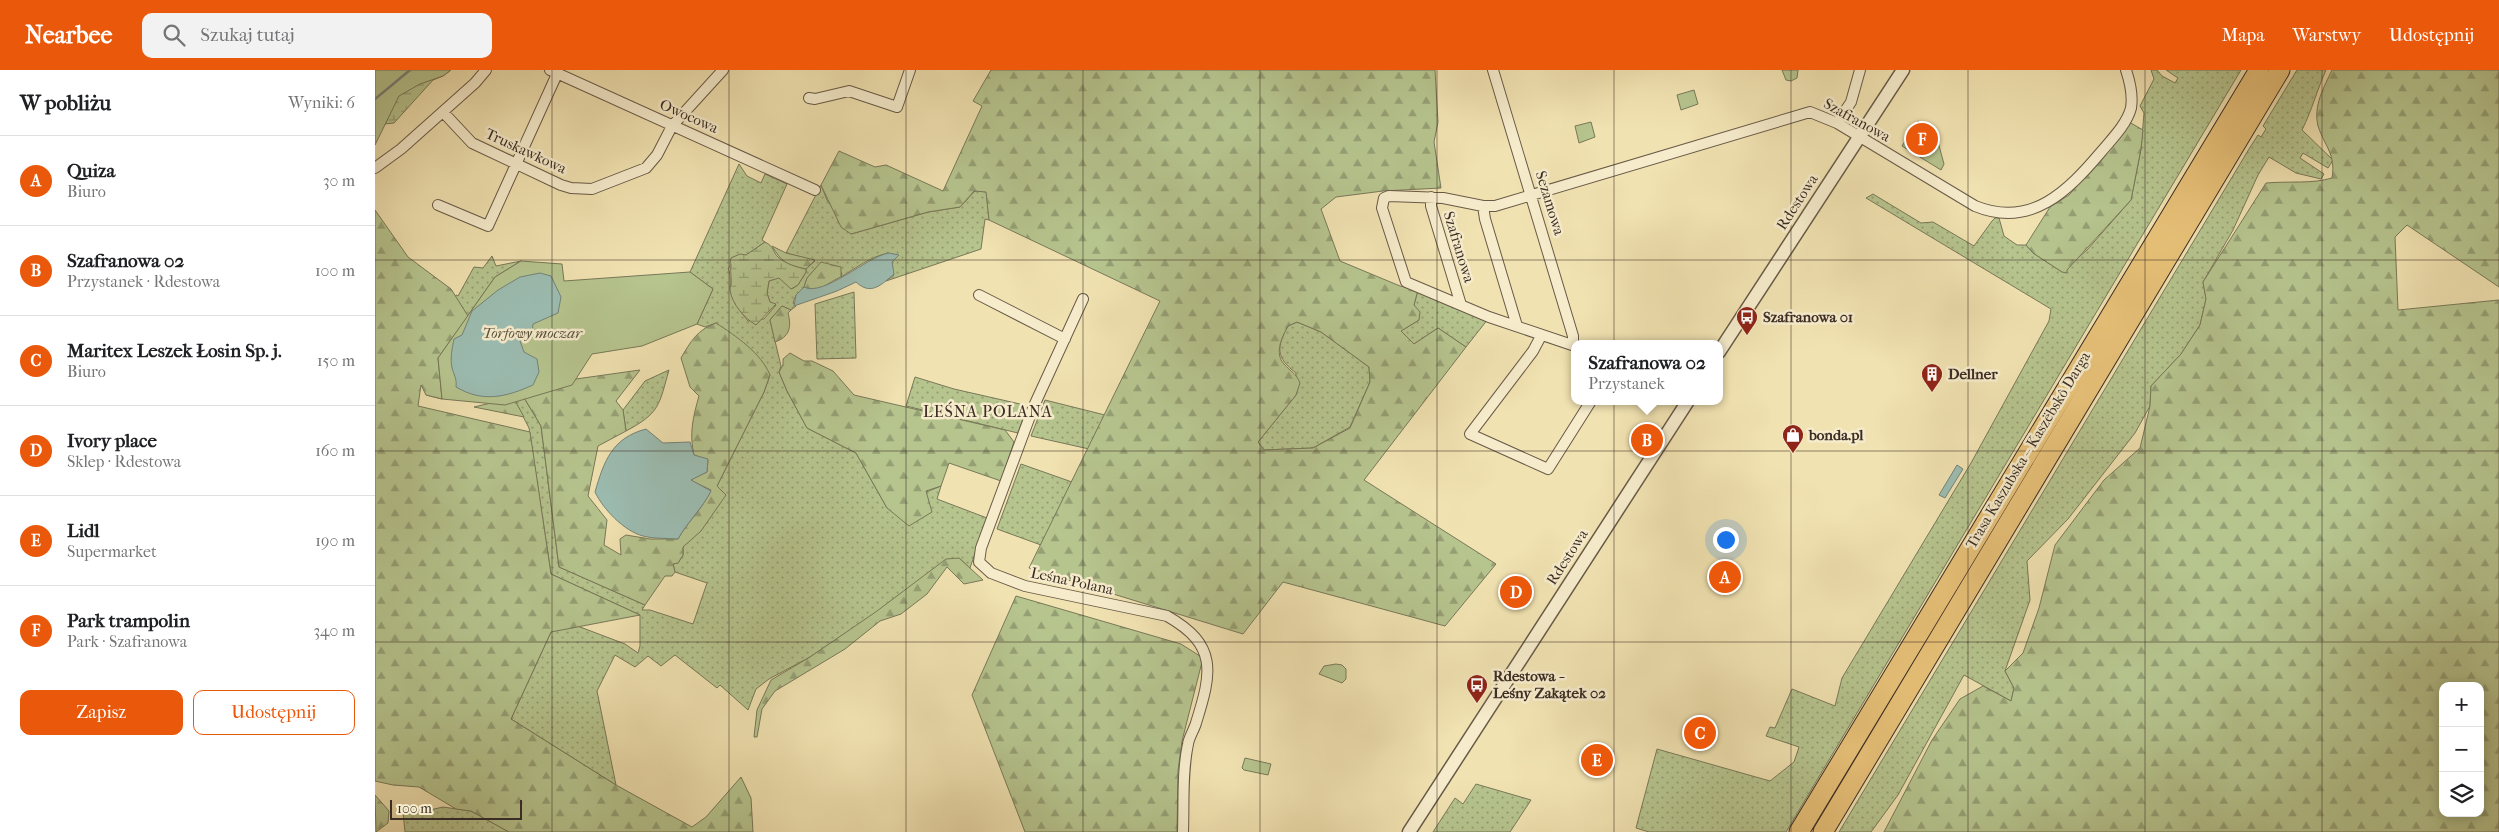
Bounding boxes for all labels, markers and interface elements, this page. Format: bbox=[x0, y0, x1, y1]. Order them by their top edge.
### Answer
search box bbox=[142, 13, 492, 58]
text: Nearbee bbox=[25, 21, 112, 49]
icon: search bbox=[160, 21, 188, 49]
text: Szukaj tutaj bbox=[200, 24, 295, 46]
text: Mapa bbox=[2222, 25, 2265, 46]
text: Warstwy bbox=[2293, 25, 2361, 46]
text: Udostępnij bbox=[2389, 25, 2474, 46]
text: W pobliżu bbox=[20, 91, 111, 115]
text: Wyniki: 6 bbox=[288, 93, 355, 112]
street label: Szafranowa bbox=[1821, 94, 1894, 146]
street label: Owocowa bbox=[657, 95, 722, 137]
pin: F bbox=[1906, 120, 1938, 158]
street label: Truskawkowa bbox=[483, 124, 570, 178]
text: Quiza bbox=[67, 160, 115, 182]
street label: Sezamowa bbox=[1532, 169, 1569, 238]
street label: Rdestowa bbox=[1772, 170, 1822, 233]
text: A bbox=[31, 171, 41, 190]
text: 30 m bbox=[323, 171, 355, 190]
text: Biuro bbox=[67, 182, 106, 201]
street label: Szafranowa bbox=[1440, 209, 1479, 286]
text: Szafranowa 02 bbox=[67, 250, 184, 272]
text: B bbox=[31, 261, 41, 280]
text: 100 m bbox=[315, 261, 355, 280]
text: Przystanek · Rdestowa bbox=[67, 272, 220, 291]
bus stop icon: Szafranowa 01 bbox=[1735, 305, 1759, 336]
place label: Szafranowa 01 bbox=[1763, 308, 1853, 326]
park label: Torfowy moczar bbox=[482, 324, 583, 342]
text: Maritex Leszek Łosin Sp. j. bbox=[67, 340, 282, 362]
popup bbox=[1571, 340, 1723, 405]
street label: Trasa Kaszubska – Kaszëbskô Darga bbox=[1962, 347, 2095, 552]
text: C bbox=[31, 351, 41, 370]
text: 150 m bbox=[317, 351, 355, 370]
text: Szafranowa 02 bbox=[1588, 352, 1706, 374]
text: Biuro bbox=[67, 362, 106, 381]
building icon: Dellner bbox=[1920, 362, 1944, 393]
place label: Dellner bbox=[1948, 365, 1998, 383]
text: Przystanek bbox=[1588, 374, 1665, 393]
district label: LEŚNA POLANA bbox=[923, 401, 1053, 421]
pin: B bbox=[1631, 421, 1663, 459]
shop icon: bonda.pl bbox=[1781, 423, 1805, 454]
place label: bonda.pl bbox=[1808, 426, 1864, 444]
text: Ivory place bbox=[67, 430, 157, 452]
text: D bbox=[30, 441, 42, 460]
text: 160 m bbox=[315, 441, 355, 460]
text: Sklep · Rdestowa bbox=[67, 452, 181, 471]
text: Lidl bbox=[67, 520, 100, 542]
street label: Rdestowa bbox=[1542, 525, 1592, 588]
your location bbox=[1713, 527, 1739, 553]
text: E bbox=[31, 531, 41, 550]
text: 190 m bbox=[315, 531, 355, 550]
text: Supermarket bbox=[67, 542, 157, 561]
pin: A bbox=[1709, 558, 1741, 596]
street label: Leśna Polana bbox=[1029, 563, 1116, 599]
pin: D bbox=[1500, 573, 1532, 611]
text: Park trampolin bbox=[67, 610, 190, 632]
text: F bbox=[32, 621, 40, 640]
text: 340 m bbox=[313, 621, 355, 640]
text: Park · Szafranowa bbox=[67, 632, 187, 651]
place label: Rdestowa - Leśny Zakątek 02 bbox=[1493, 667, 1606, 703]
bus stop icon: Rdestowa - Leśny Zakątek 02 bbox=[1465, 673, 1489, 704]
map controls bbox=[2439, 682, 2484, 817]
button: + bbox=[2439, 682, 2484, 727]
button: Zapisz bbox=[20, 690, 183, 735]
button: Udostępnij bbox=[193, 690, 355, 735]
pin: C bbox=[1684, 714, 1716, 752]
button: − bbox=[2439, 727, 2484, 772]
pin: E bbox=[1581, 741, 1613, 779]
button: layers bbox=[2439, 772, 2484, 817]
scale bar bbox=[390, 797, 523, 820]
text: 100 m bbox=[397, 800, 432, 817]

